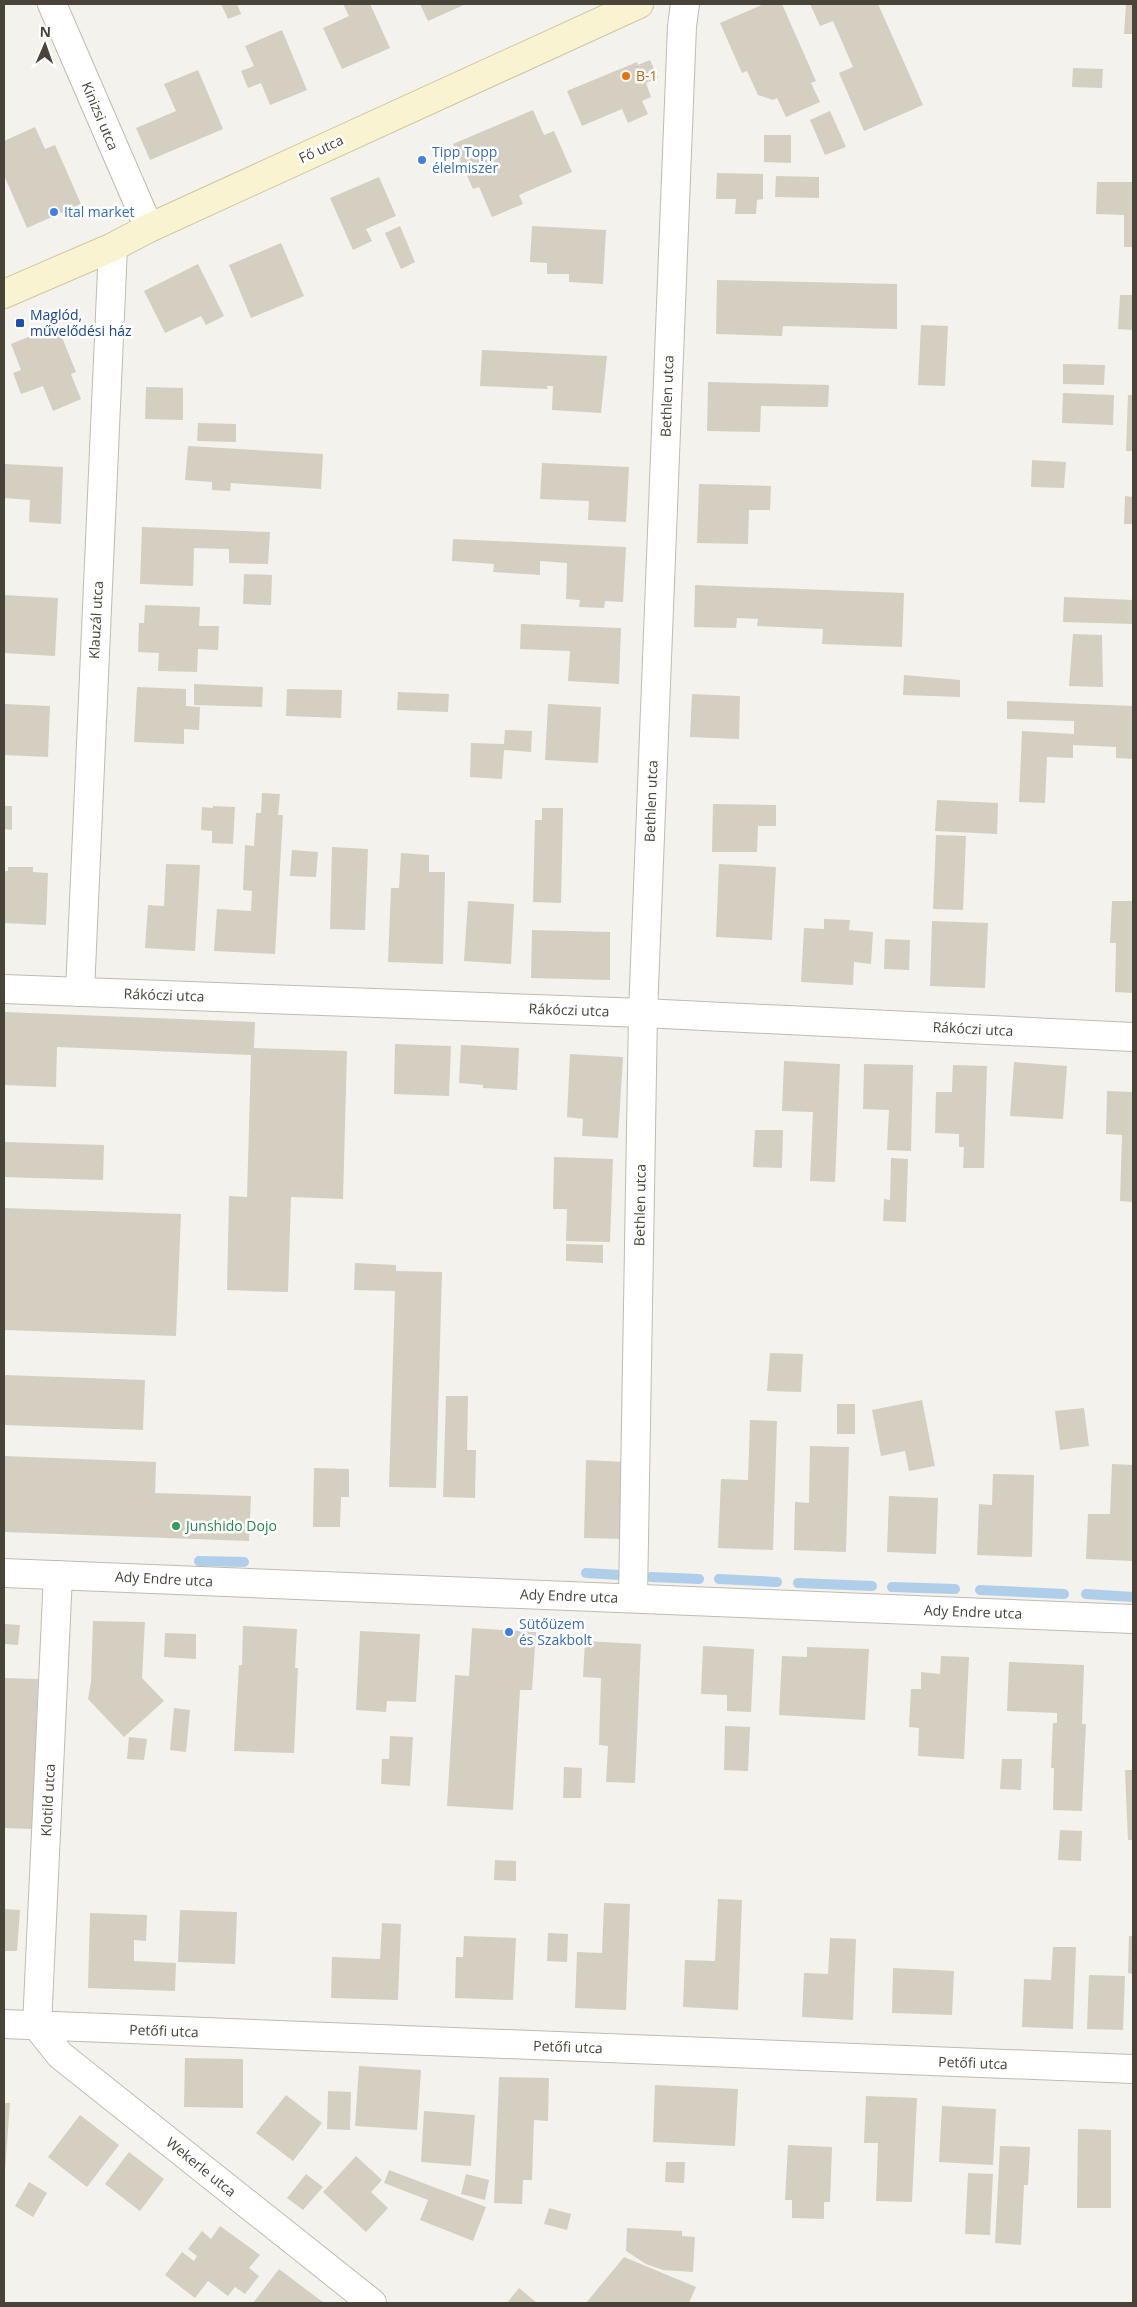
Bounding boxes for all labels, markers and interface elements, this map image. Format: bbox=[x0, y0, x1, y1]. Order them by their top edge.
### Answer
north arrow bbox=[20, 20, 70, 70]
text: N bbox=[39, 22, 51, 41]
place label: B-1 bbox=[636, 66, 658, 85]
marker: B-1 bbox=[620, 70, 632, 82]
street label: Kinizsi utca bbox=[78, 79, 123, 153]
street label: Fő utca bbox=[295, 130, 346, 167]
place label: Tipp Topp élelmiszer bbox=[432, 142, 498, 177]
marker: Tipp Topp élelmiszer bbox=[416, 154, 428, 166]
place label: Ital market bbox=[64, 202, 135, 221]
marker: Ital market bbox=[48, 206, 60, 218]
place label: Maglód, művelődési ház bbox=[30, 305, 132, 340]
marker: Maglód, művelődési ház bbox=[14, 317, 26, 329]
street label: Bethlen utca bbox=[656, 355, 677, 437]
street label: Klauzál utca bbox=[84, 581, 107, 659]
street label: Bethlen utca bbox=[640, 760, 661, 842]
street label: Rákóczi utca bbox=[123, 984, 205, 1005]
street label: Rákóczi utca bbox=[528, 999, 610, 1020]
street label: Rákóczi utca bbox=[932, 1017, 1014, 1040]
street label: Bethlen utca bbox=[629, 1164, 650, 1246]
place label: Junshido Dojo bbox=[184, 1516, 277, 1535]
marker: Junshido Dojo bbox=[170, 1520, 182, 1532]
street label: Ady Endre utca bbox=[114, 1566, 214, 1591]
street label: Ady Endre utca bbox=[520, 1584, 618, 1607]
street label: Ady Endre utca bbox=[924, 1600, 1022, 1623]
place label: Sütőüzem és Szakbolt bbox=[519, 1614, 592, 1649]
marker: Sütőüzem és Szakbolt bbox=[503, 1626, 515, 1638]
street label: Klotild utca bbox=[36, 1763, 59, 1837]
street label: Petőfi utca bbox=[129, 2020, 199, 2041]
street label: Petőfi utca bbox=[533, 2036, 603, 2057]
street label: Petőfi utca bbox=[938, 2052, 1008, 2073]
street label: Wekerle utca bbox=[162, 2133, 240, 2201]

